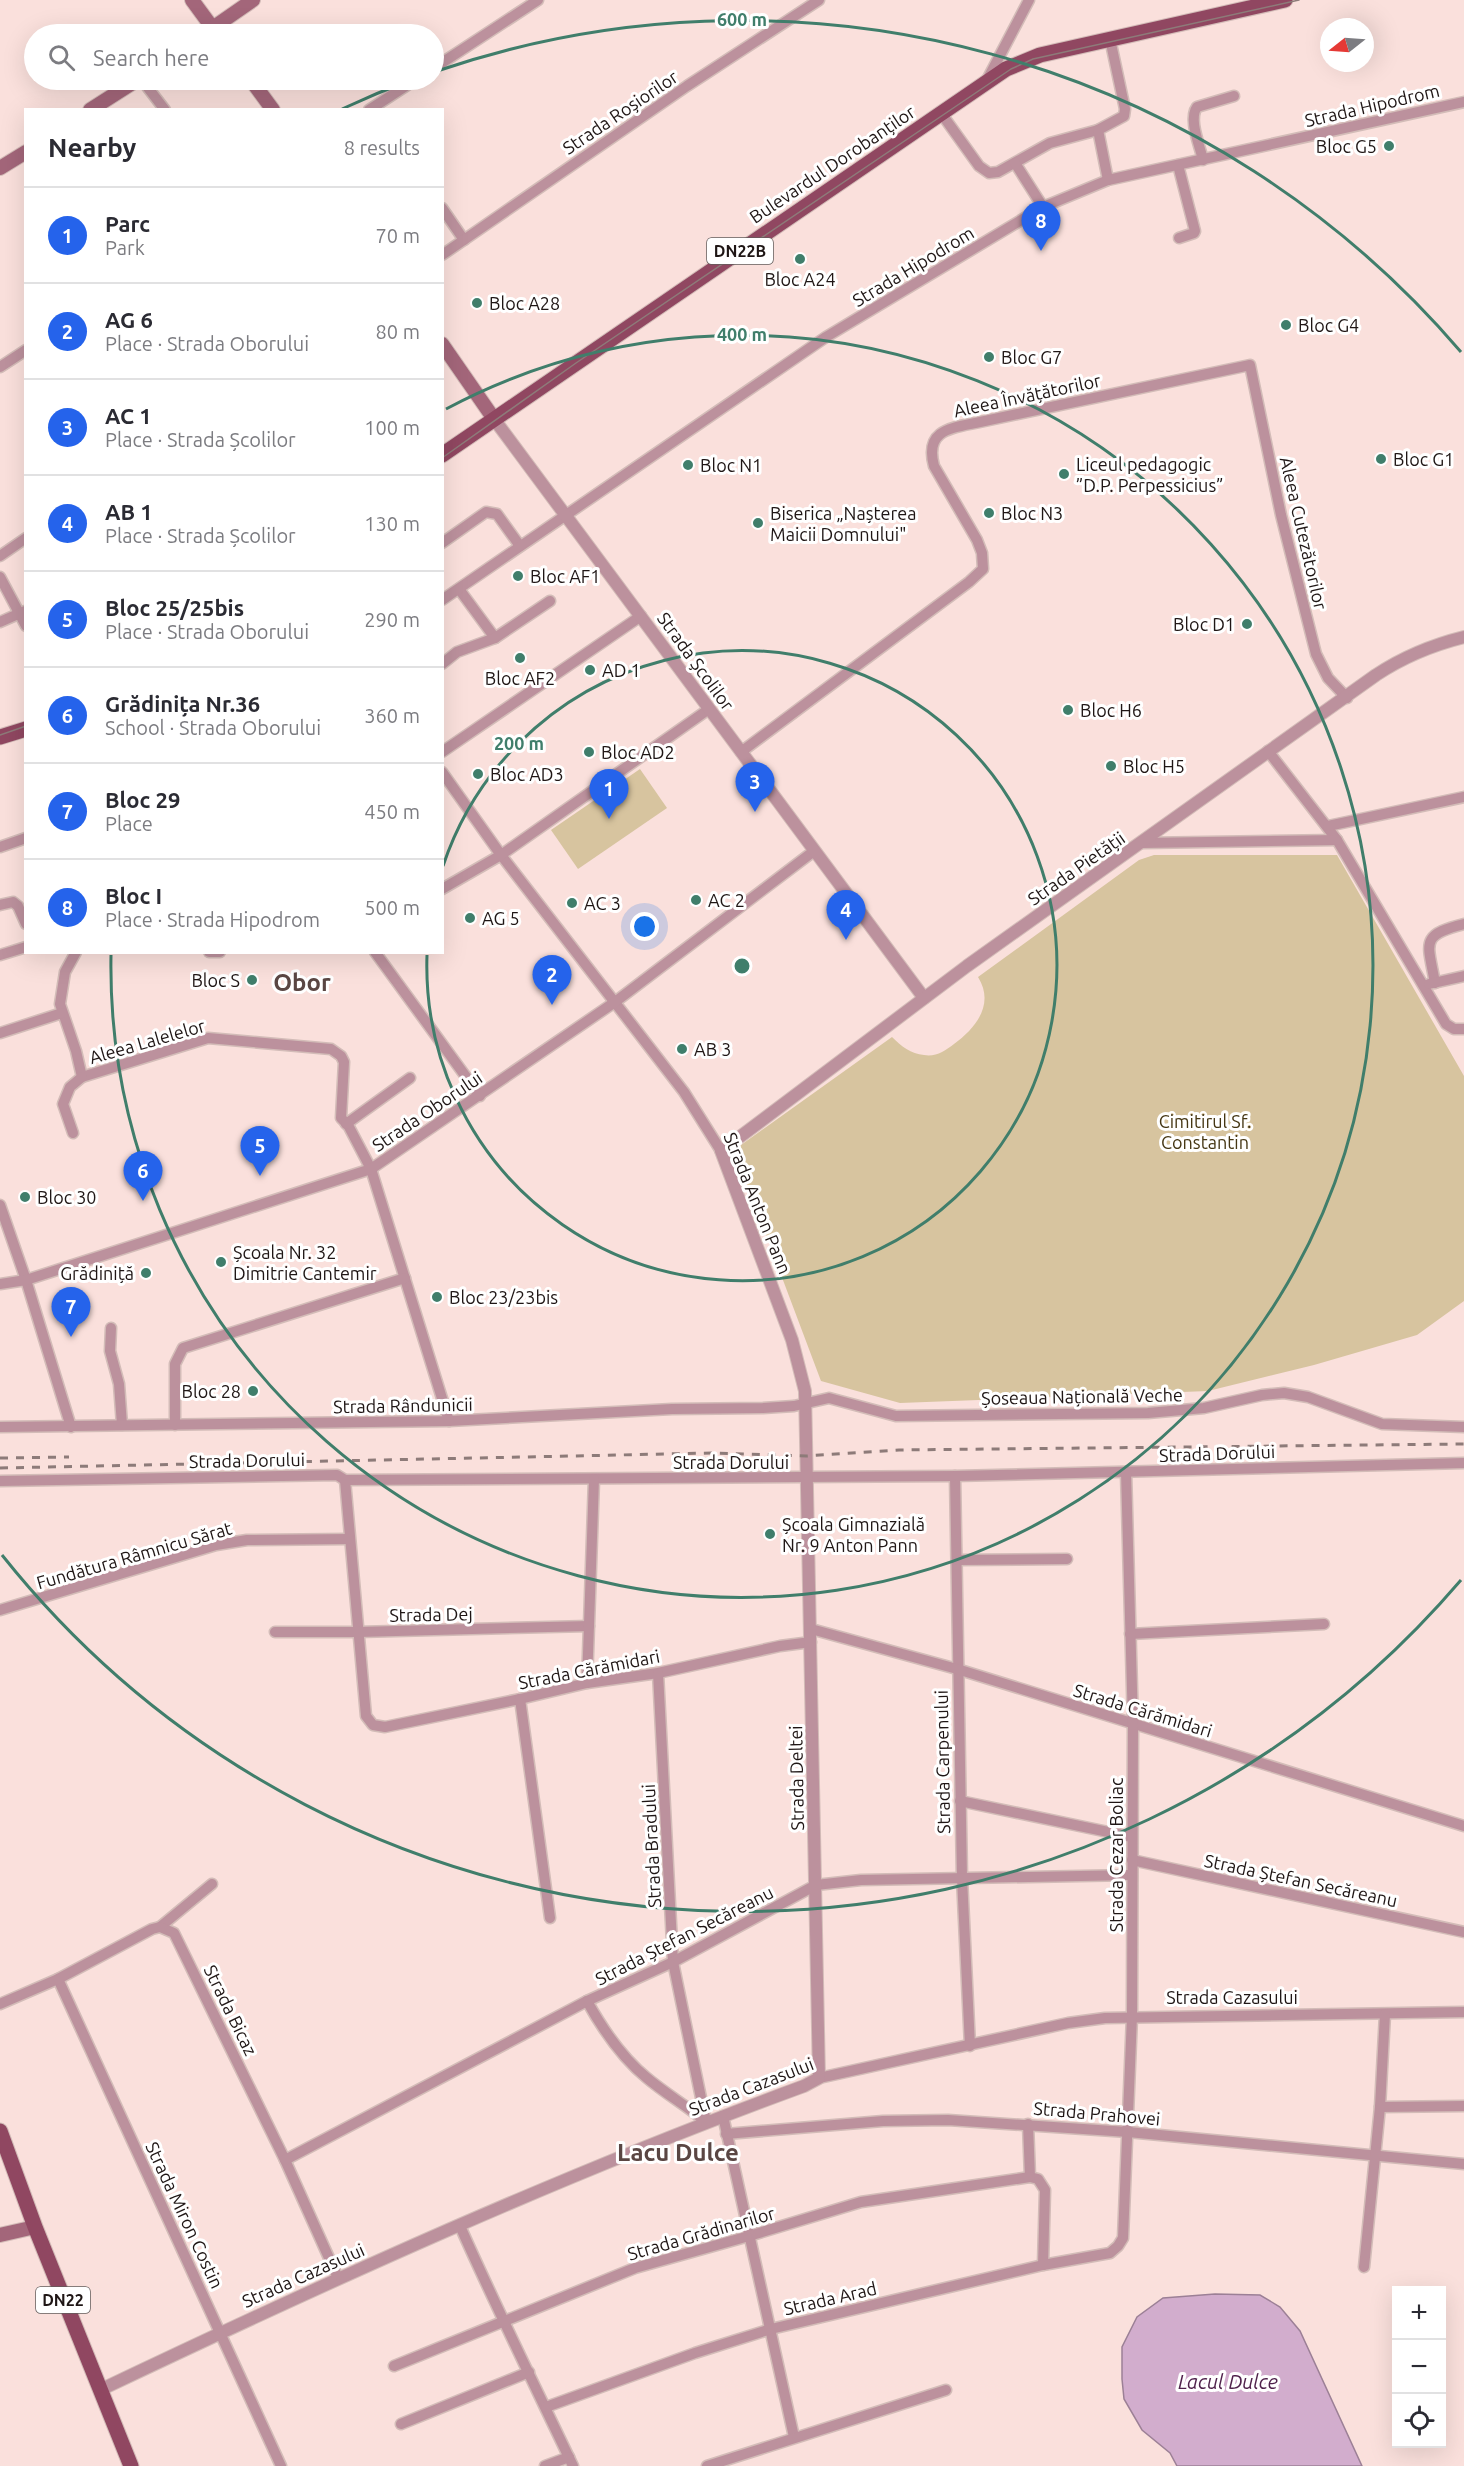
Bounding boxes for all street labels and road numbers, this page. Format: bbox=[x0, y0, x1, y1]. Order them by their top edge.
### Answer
street label: Strada Roșiorilor bbox=[559, 66, 681, 158]
street label: Strada Hipodrom bbox=[1303, 80, 1441, 130]
street label: Bulevardul Dorobanților bbox=[746, 101, 919, 227]
street label: Strada Hipodrom bbox=[849, 222, 977, 310]
road number: DN22B bbox=[707, 238, 773, 264]
street label: Aleea Învățătorilor bbox=[952, 369, 1102, 420]
street label: Aleea Cutezătorilor bbox=[1277, 455, 1331, 611]
street label: Strada Școlilor bbox=[654, 608, 738, 714]
street label: Strada Pietății bbox=[1024, 827, 1128, 909]
street label: Aleea Lalelelor bbox=[87, 1015, 207, 1067]
street label: Strada Oborului bbox=[368, 1067, 486, 1155]
street label: Strada Anton Pann bbox=[720, 1129, 796, 1277]
street label: Șoseaua Națională Veche bbox=[981, 1384, 1183, 1408]
street label: Strada Rândunicii bbox=[333, 1394, 473, 1416]
street label: Strada Dorului bbox=[1159, 1441, 1275, 1465]
street label: Strada Dorului bbox=[189, 1449, 305, 1471]
street label: Strada Dorului bbox=[673, 1452, 789, 1472]
street label: Fundătura Râmnicu Sărat bbox=[34, 1518, 234, 1592]
street label: Strada Dej bbox=[389, 1603, 473, 1625]
street label: Strada Cărămidari bbox=[517, 1645, 661, 1693]
street label: Strada Cărămidari bbox=[1071, 1679, 1215, 1741]
street label: Strada Carpenului bbox=[931, 1690, 953, 1834]
street label: Strada Deltei bbox=[785, 1725, 807, 1831]
street label: Strada Cezar Boliac bbox=[1106, 1778, 1126, 1932]
street label: Strada Bradului bbox=[638, 1783, 664, 1909]
street label: Strada Ștefan Secăreanu bbox=[1203, 1850, 1399, 1910]
street label: Strada Ștefan Secăreanu bbox=[592, 1881, 776, 1989]
street label: Strada Bicaz bbox=[201, 1962, 261, 2058]
street label: Strada Cazasului bbox=[1166, 1987, 1298, 2007]
street label: Strada Cazasului bbox=[686, 2053, 816, 2119]
street label: Strada Prahovei bbox=[1033, 2097, 1161, 2129]
street label: Strada Miron Costin bbox=[142, 2139, 228, 2291]
street label: Strada Grădinarilor bbox=[625, 2202, 777, 2264]
street label: Strada Cazasului bbox=[239, 2239, 367, 2311]
street label: Strada Arad bbox=[782, 2278, 878, 2318]
road number: DN22 bbox=[36, 2287, 90, 2313]

